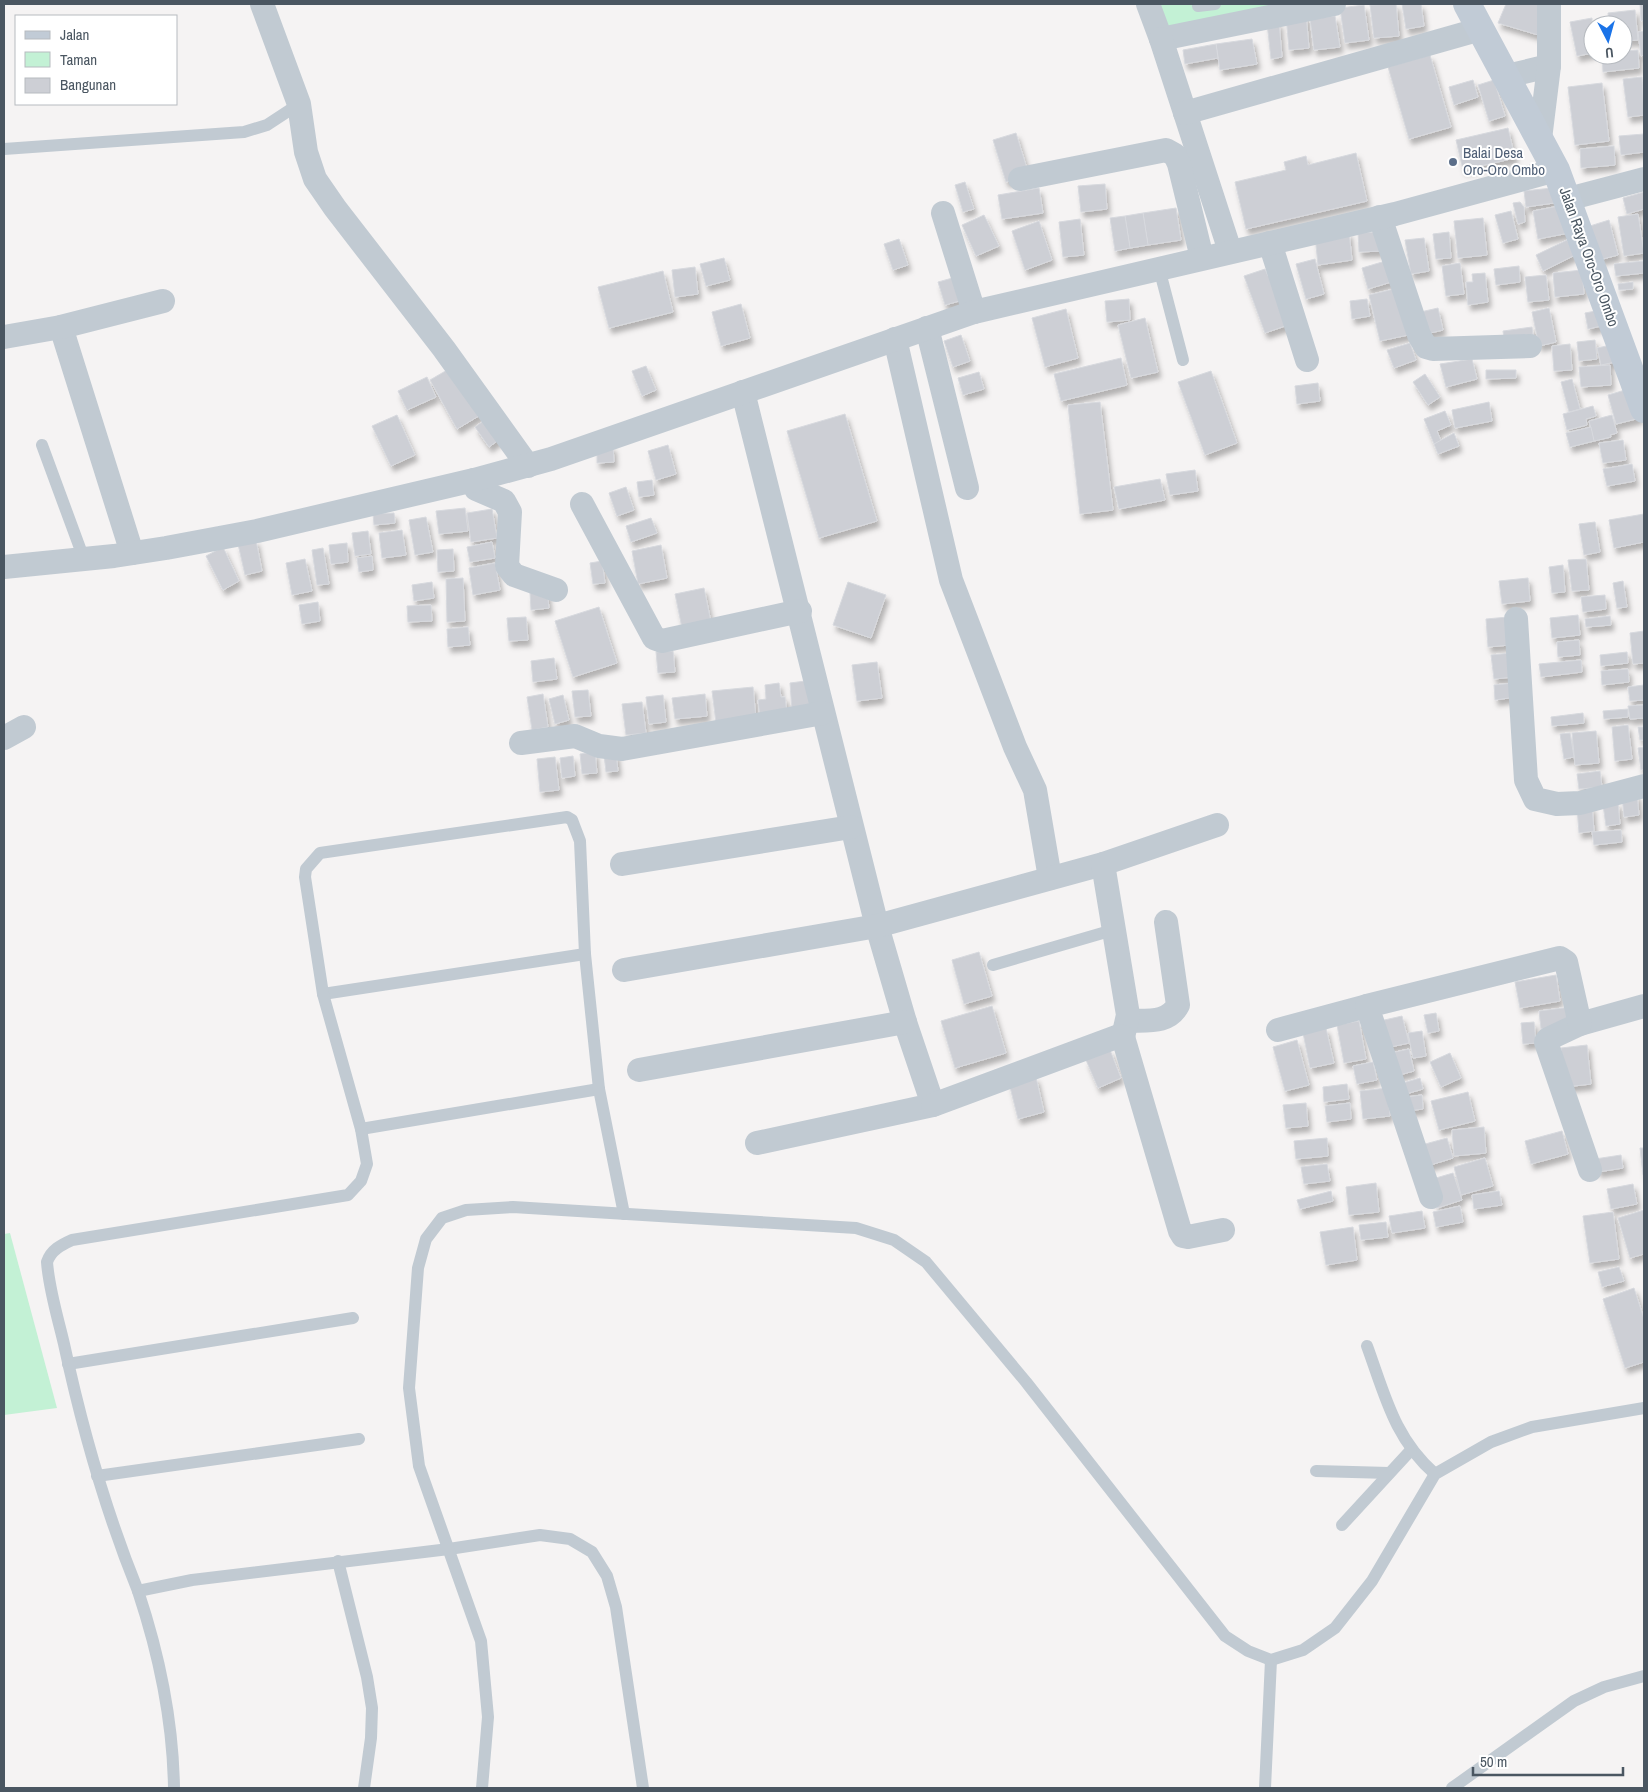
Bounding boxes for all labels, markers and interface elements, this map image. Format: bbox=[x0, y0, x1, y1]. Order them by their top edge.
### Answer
legend bbox=[15, 15, 178, 105]
north arrow bbox=[1583, 15, 1633, 65]
text: Jalan bbox=[60, 24, 89, 45]
text: U bbox=[1604, 44, 1614, 62]
text: Taman bbox=[60, 49, 97, 70]
text: Bangunan bbox=[60, 74, 116, 95]
place label: Balai Desa Oro-Oro Ombo bbox=[1463, 142, 1545, 180]
marker: Balai Desa Oro-Oro Ombo bbox=[1447, 156, 1459, 168]
street label: Jalan Raya Oro-Oro Ombo bbox=[1554, 184, 1625, 330]
scale bar bbox=[1473, 1744, 1623, 1776]
text: 50 m bbox=[1480, 1751, 1507, 1772]

